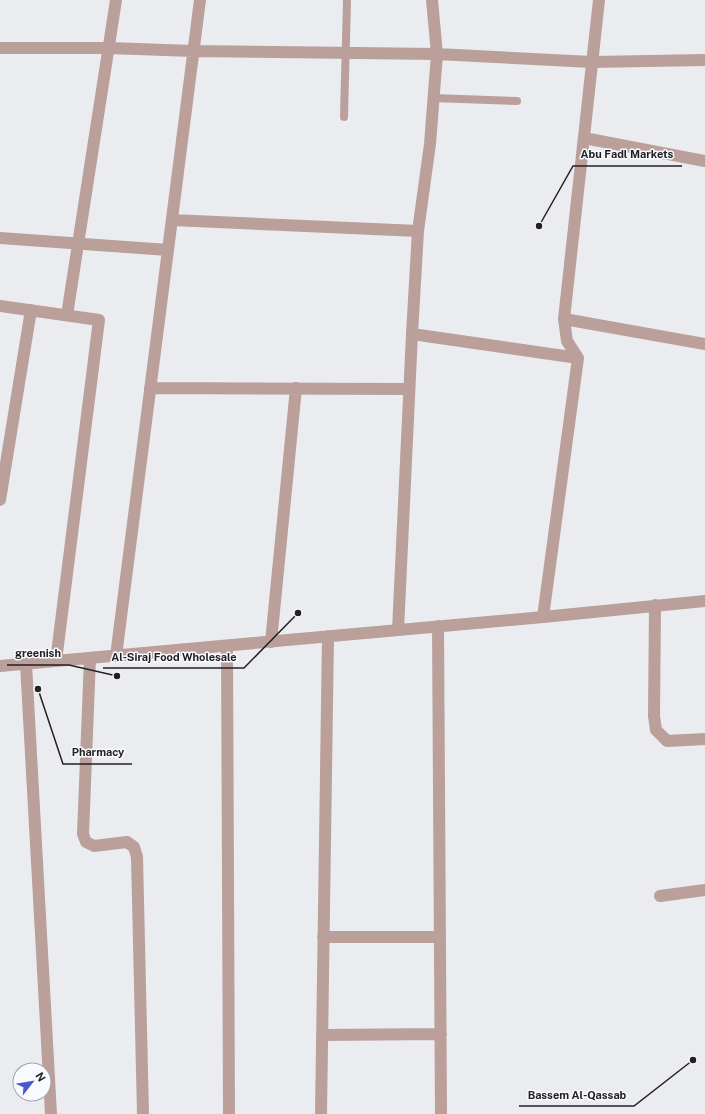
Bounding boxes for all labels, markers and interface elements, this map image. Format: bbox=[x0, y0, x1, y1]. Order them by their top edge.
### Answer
callout: Abu Fadl Markets bbox=[573, 143, 682, 166]
text: Abu Fadl Markets bbox=[581, 148, 674, 160]
callout: greenish bbox=[7, 642, 69, 665]
callout: Al-Siraj Food Wholesale bbox=[103, 645, 244, 668]
text: greenish bbox=[15, 647, 61, 659]
text: Al-Siraj Food Wholesale bbox=[111, 651, 237, 663]
callout: Pharmacy bbox=[63, 741, 132, 764]
text: Pharmacy bbox=[72, 746, 125, 758]
north arrow bbox=[12, 1062, 52, 1102]
text: N bbox=[33, 1070, 48, 1084]
callout: Bassem Al-Qassab bbox=[519, 1083, 634, 1106]
text: Bassem Al-Qassab bbox=[528, 1089, 627, 1101]

